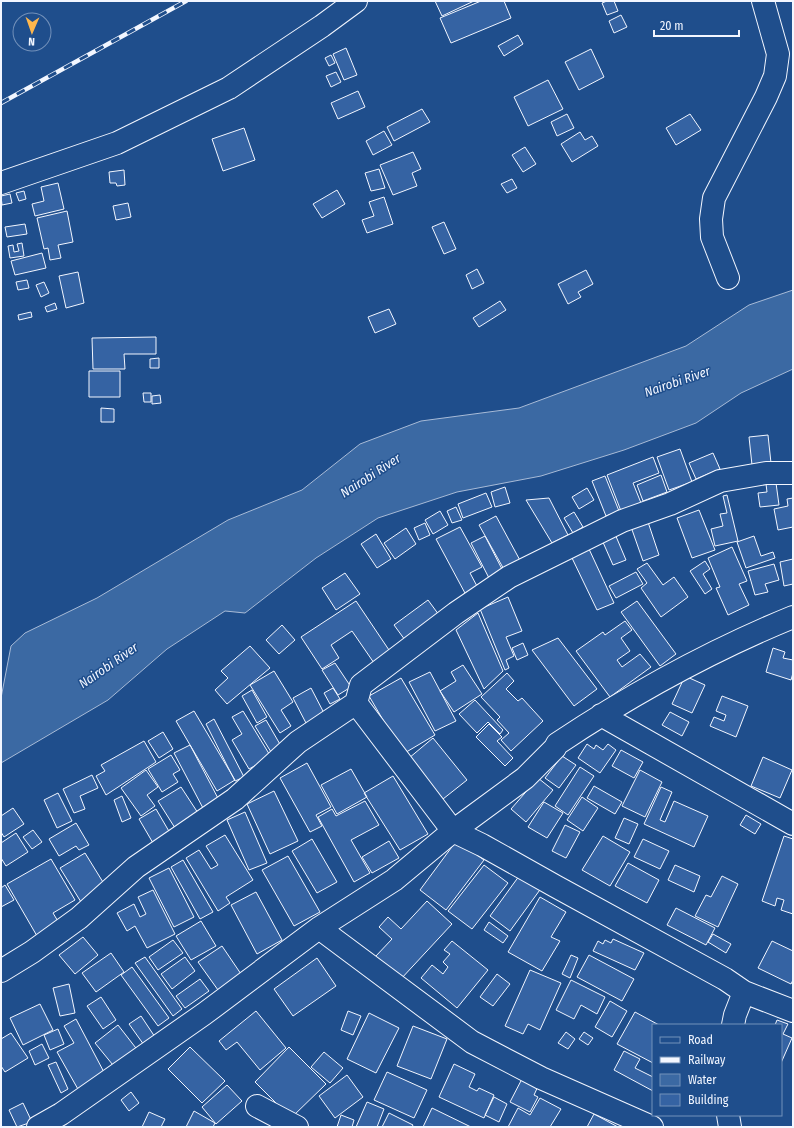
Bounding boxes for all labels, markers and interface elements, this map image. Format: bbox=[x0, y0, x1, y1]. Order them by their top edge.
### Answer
north arrow bbox=[12, 12, 52, 52]
scale bar bbox=[654, 12, 739, 38]
text: 20 m bbox=[660, 19, 684, 33]
text: N bbox=[28, 35, 35, 48]
water label: Nairobi River bbox=[642, 363, 713, 400]
water label: Nairobi River bbox=[337, 450, 404, 500]
water label: Nairobi River bbox=[76, 639, 141, 691]
legend bbox=[652, 1024, 782, 1116]
text: Road bbox=[688, 1033, 713, 1047]
text: Railway bbox=[688, 1053, 726, 1067]
text: Water bbox=[688, 1073, 717, 1087]
text: Building bbox=[688, 1093, 729, 1107]

